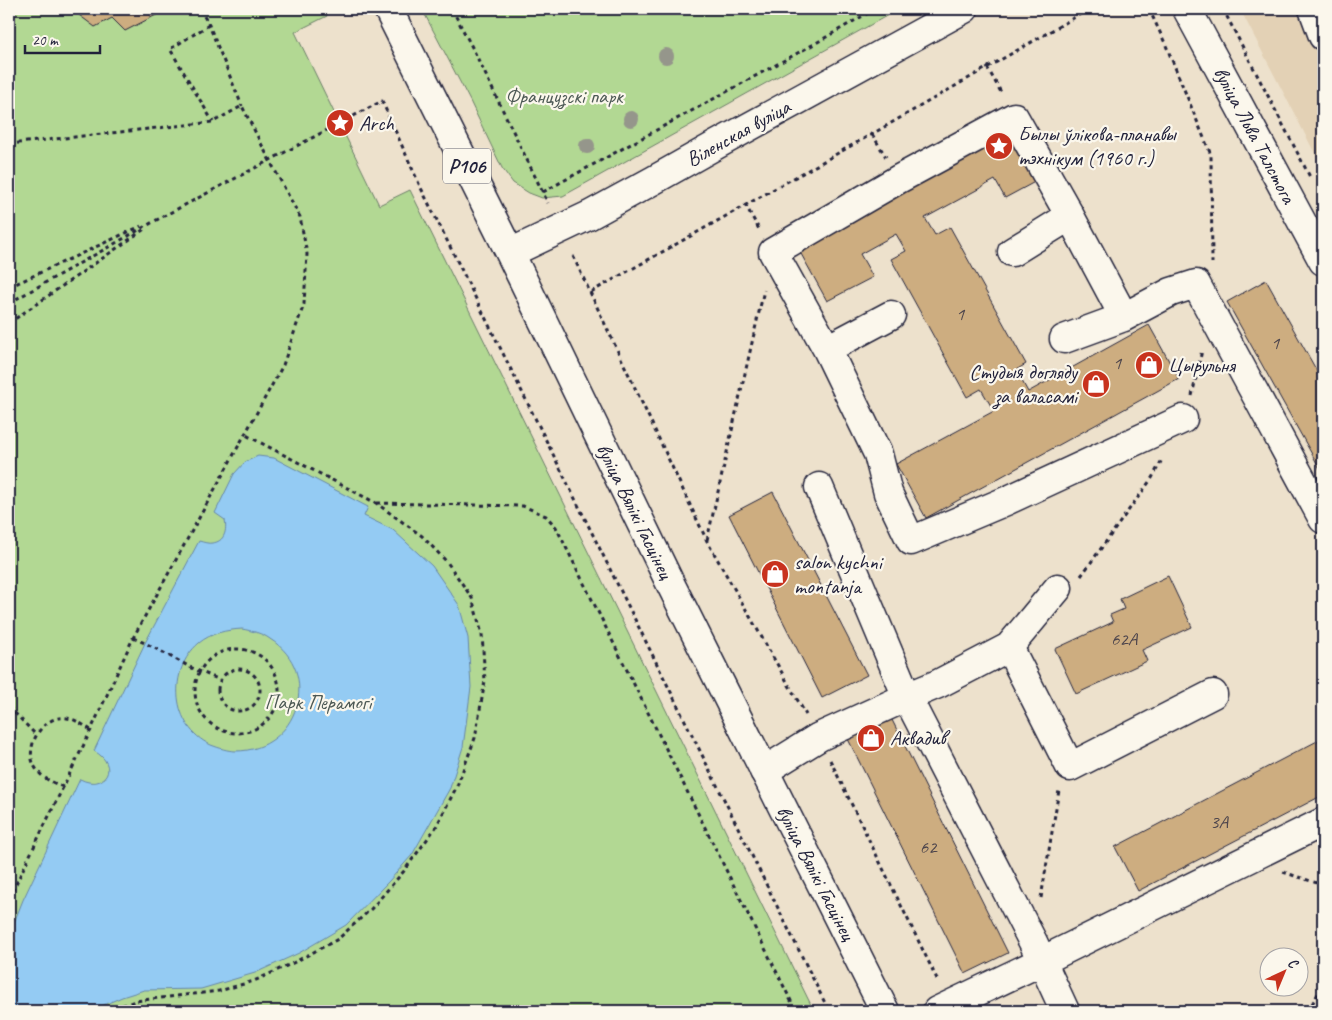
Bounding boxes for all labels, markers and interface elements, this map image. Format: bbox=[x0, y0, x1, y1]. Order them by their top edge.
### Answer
scale bar bbox=[25, 22, 100, 54]
text: 20 m bbox=[32, 31, 59, 50]
street label: вуліца Льва Талстога bbox=[1208, 62, 1303, 209]
park label: Французскі парк bbox=[505, 83, 624, 110]
street label: Віленская вуліца bbox=[681, 93, 796, 172]
place icon: Arch bbox=[325, 108, 355, 138]
place label: Arch bbox=[359, 110, 394, 136]
place label: Былы ўлікова-планавы тэхнікум (1960 г.) bbox=[1018, 121, 1178, 171]
place icon: Былы ўлікова-планавы тэхнікум (1960 г.) bbox=[984, 131, 1014, 161]
road number: Р106 bbox=[443, 148, 491, 184]
house number: 1 bbox=[956, 302, 966, 326]
house number: 1 bbox=[1271, 331, 1281, 355]
shop icon: Цырульня bbox=[1134, 350, 1164, 380]
house number: 1 bbox=[1113, 351, 1123, 375]
place label: Цырульня bbox=[1168, 352, 1236, 378]
place label: Студыя догляду за валасамі bbox=[969, 359, 1080, 410]
shop icon: Студыя догляду за валасамі bbox=[1081, 369, 1111, 399]
street label: вуліца Вялікі Гасцінец bbox=[591, 439, 679, 584]
place label: salon kychni montanja bbox=[794, 549, 885, 599]
shop icon: salon kychni montanja bbox=[760, 559, 790, 589]
house number: 62А bbox=[1111, 627, 1139, 651]
park label: Парк Перамогі bbox=[265, 689, 374, 715]
shop icon: Аквадив bbox=[856, 723, 886, 753]
place label: Аквадив bbox=[890, 725, 950, 751]
street label: вуліца Вялікі Гасцінец bbox=[771, 801, 862, 946]
house number: 3А bbox=[1210, 810, 1230, 834]
house number: 62 bbox=[919, 835, 938, 859]
north arrow bbox=[1260, 948, 1310, 998]
text: С bbox=[1284, 955, 1303, 973]

